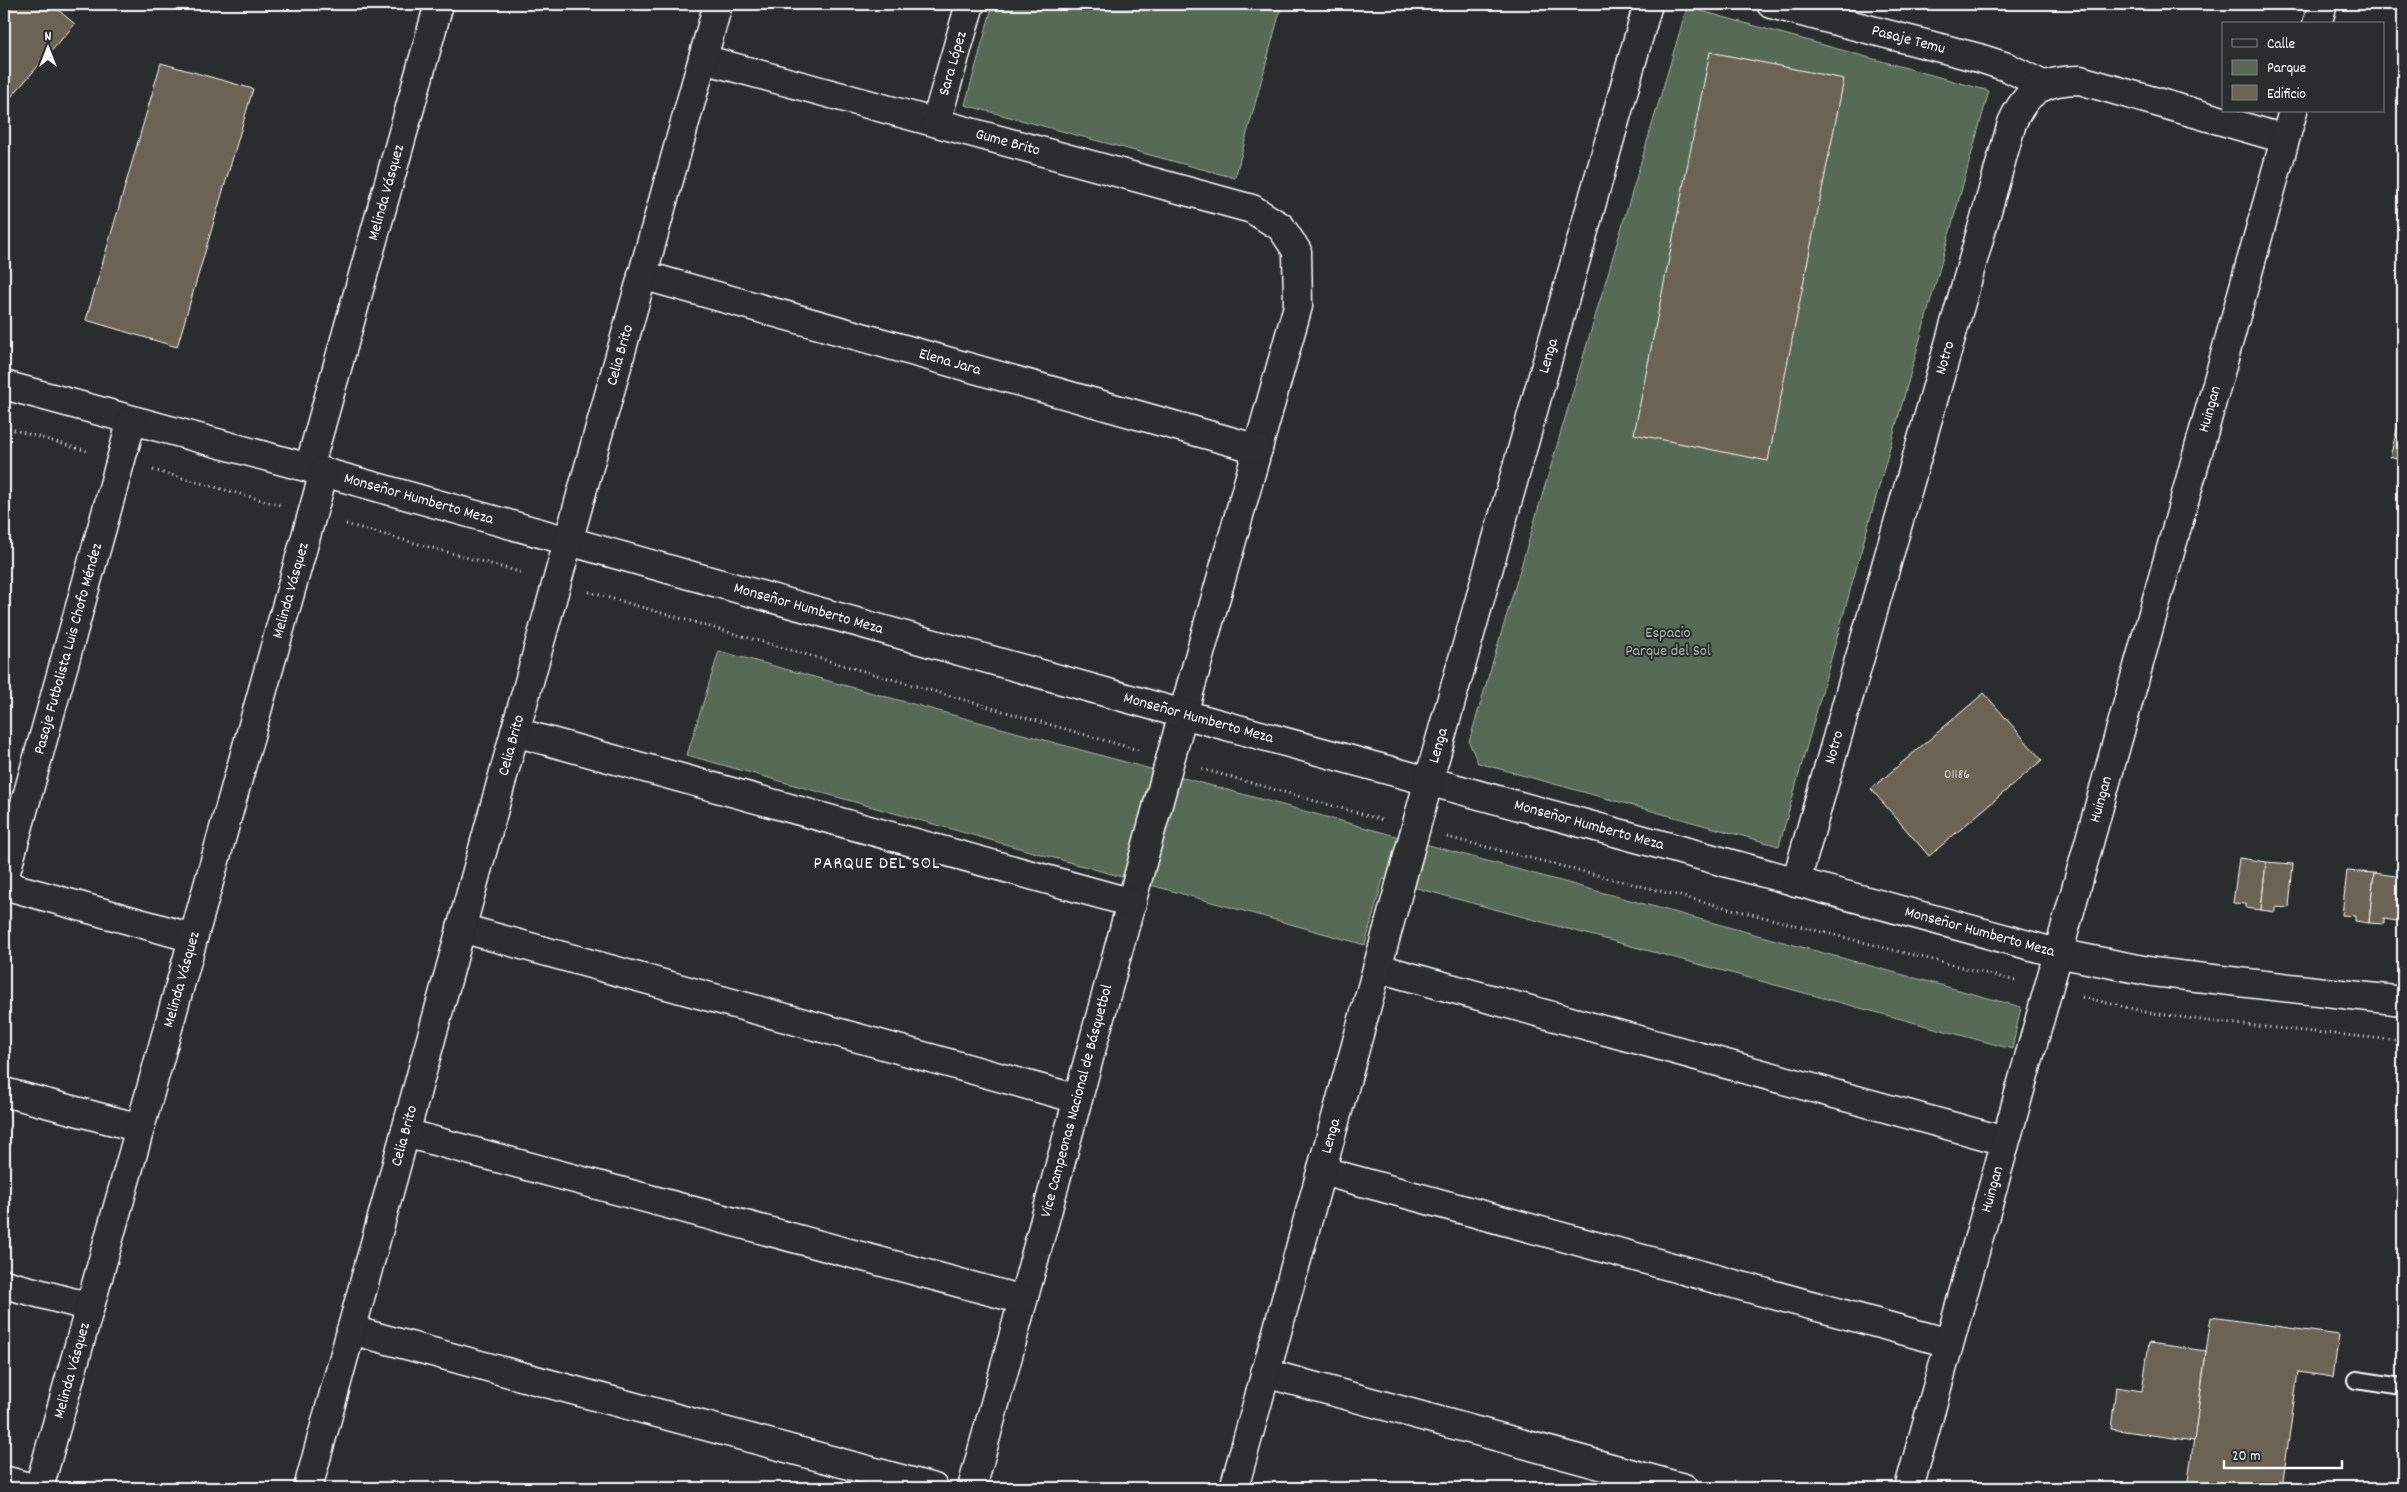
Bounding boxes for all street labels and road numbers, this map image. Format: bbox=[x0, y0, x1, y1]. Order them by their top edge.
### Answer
street label: Pasaje Temu bbox=[1869, 19, 1948, 60]
street label: Sara López bbox=[933, 29, 973, 98]
street label: Gume Brito bbox=[973, 122, 1043, 162]
street label: Melinda Vásquez bbox=[362, 142, 411, 243]
street label: Celia Brito bbox=[601, 322, 640, 388]
street label: Lenga bbox=[1533, 335, 1565, 376]
street label: Notro bbox=[1929, 338, 1961, 377]
street label: Elena Jara bbox=[916, 342, 984, 382]
street label: Huingan bbox=[2192, 383, 2227, 435]
street label: Monseñor Humberto Meza bbox=[341, 467, 497, 531]
street label: Pasaje Futbolista Luis Chofo Méndez bbox=[28, 540, 109, 757]
street label: Melinda Vásquez bbox=[266, 540, 315, 641]
street label: Monseñor Humberto Meza bbox=[731, 577, 887, 641]
street label: Monseñor Humberto Meza bbox=[1121, 686, 1276, 750]
street label: Celia Brito bbox=[492, 712, 531, 778]
street label: Lenga bbox=[1423, 725, 1455, 766]
street label: Notro bbox=[1819, 728, 1850, 767]
street label: Huingan bbox=[2084, 773, 2119, 825]
street label: Monseñor Humberto Meza bbox=[1511, 794, 1667, 857]
street label: Monseñor Humberto Meza bbox=[1902, 900, 2058, 963]
street label: Melinda Vásquez bbox=[157, 929, 206, 1030]
street label: Vice Campeonas Nacional de Básquetbol bbox=[1035, 982, 1119, 1220]
street label: Celia Brito bbox=[385, 1103, 424, 1169]
street label: Lenga bbox=[1315, 1115, 1347, 1156]
street label: Huingan bbox=[1975, 1163, 2010, 1215]
street label: Melinda Vásquez bbox=[48, 1320, 96, 1421]

